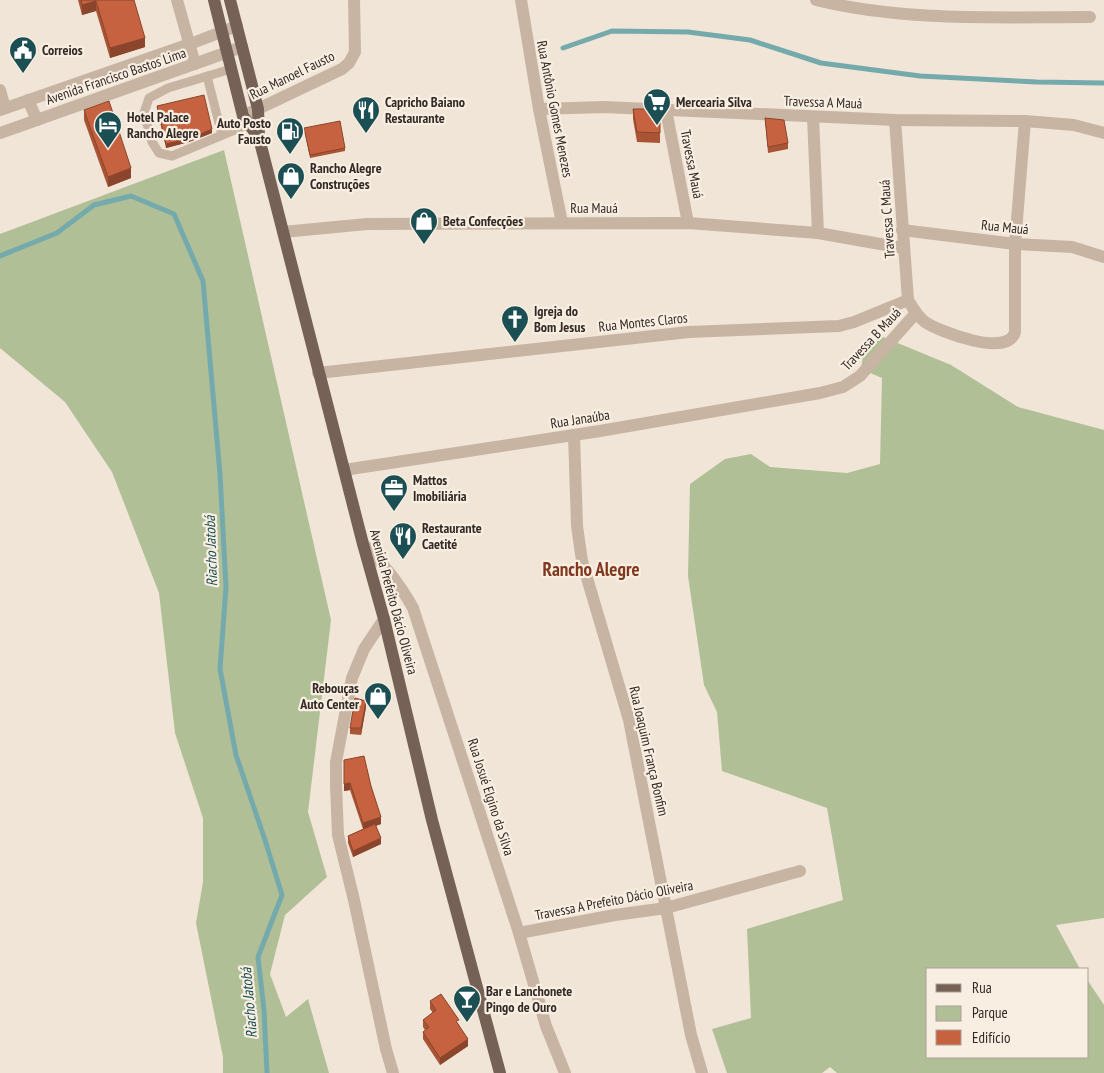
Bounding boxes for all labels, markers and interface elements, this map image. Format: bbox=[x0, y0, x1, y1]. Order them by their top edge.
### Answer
public building icon: Correios bbox=[8, 35, 38, 74]
street label: Rua Antônio Gomes Menezes bbox=[533, 39, 577, 179]
place label: Correios bbox=[42, 41, 83, 59]
street label: Avenida Francisco Bastos Lima bbox=[44, 44, 188, 108]
street label: Rua Manoel Fausto bbox=[247, 47, 337, 103]
supermarket icon: Mercearia Silva bbox=[642, 87, 672, 126]
street label: Travessa A Mauá bbox=[783, 92, 863, 112]
place label: Capricho Baiano Restaurante bbox=[385, 93, 465, 127]
place label: Mercearia Silva bbox=[676, 93, 752, 111]
restaurant icon: Capricho Baiano Restaurante bbox=[351, 95, 381, 134]
place label: Hotel Palace Rancho Alegre bbox=[127, 108, 199, 142]
hotel icon: Hotel Palace Rancho Alegre bbox=[93, 110, 123, 149]
place label: Auto Posto Fausto bbox=[216, 114, 271, 148]
fuel station icon: Auto Posto Fausto bbox=[275, 116, 305, 155]
street label: Travessa Mauá bbox=[676, 128, 708, 200]
place label: Rancho Alegre Construções bbox=[310, 159, 382, 193]
shop icon: Rancho Alegre Construções bbox=[276, 161, 306, 200]
street label: Travessa C Mauá bbox=[875, 179, 899, 259]
street label: Rua Mauá bbox=[570, 199, 618, 217]
shop icon: Beta Confecções bbox=[409, 206, 439, 245]
place label: Beta Confecções bbox=[443, 212, 523, 230]
street label: Rua Mauá bbox=[980, 216, 1030, 238]
place label: Igreja do Bom Jesus bbox=[534, 302, 585, 336]
church icon: Igreja do Bom Jesus bbox=[500, 304, 530, 343]
street label: Travessa B Mauá bbox=[837, 304, 905, 374]
street label: Rua Montes Claros bbox=[598, 308, 689, 336]
street label: Rua Janaúba bbox=[549, 405, 611, 433]
place label: Mattos Imobiliária bbox=[413, 471, 467, 505]
office icon: Mattos Imobiliária bbox=[379, 473, 409, 512]
water label: Riacho Jatobá bbox=[200, 514, 221, 587]
place label: Restaurante Caetité bbox=[422, 519, 482, 553]
restaurant icon: Restaurante Caetité bbox=[388, 521, 418, 560]
street label: Avenida Prefeito Dácio Oliveira bbox=[366, 527, 422, 677]
district label: Rancho Alegre bbox=[542, 557, 640, 581]
place label: Rebouças Auto Center bbox=[299, 679, 360, 713]
shop icon: Rebouças Auto Center bbox=[363, 681, 393, 720]
street label: Rua Joaquim França Bonfim bbox=[625, 684, 673, 818]
street label: Rua Josué Elgino da Silva bbox=[464, 736, 518, 858]
street label: Travessa A Prefeito Dácio Oliveira bbox=[533, 876, 695, 924]
water label: Riacho Jatobá bbox=[236, 966, 261, 1039]
legend bbox=[926, 968, 1089, 1058]
text: Rua bbox=[972, 978, 992, 997]
place label: Bar e Lanchonete Pingo de Ouro bbox=[486, 982, 572, 1016]
bar icon: Bar e Lanchonete Pingo de Ouro bbox=[452, 984, 482, 1023]
text: Parque bbox=[972, 1003, 1008, 1022]
text: Edifício bbox=[972, 1028, 1010, 1047]

